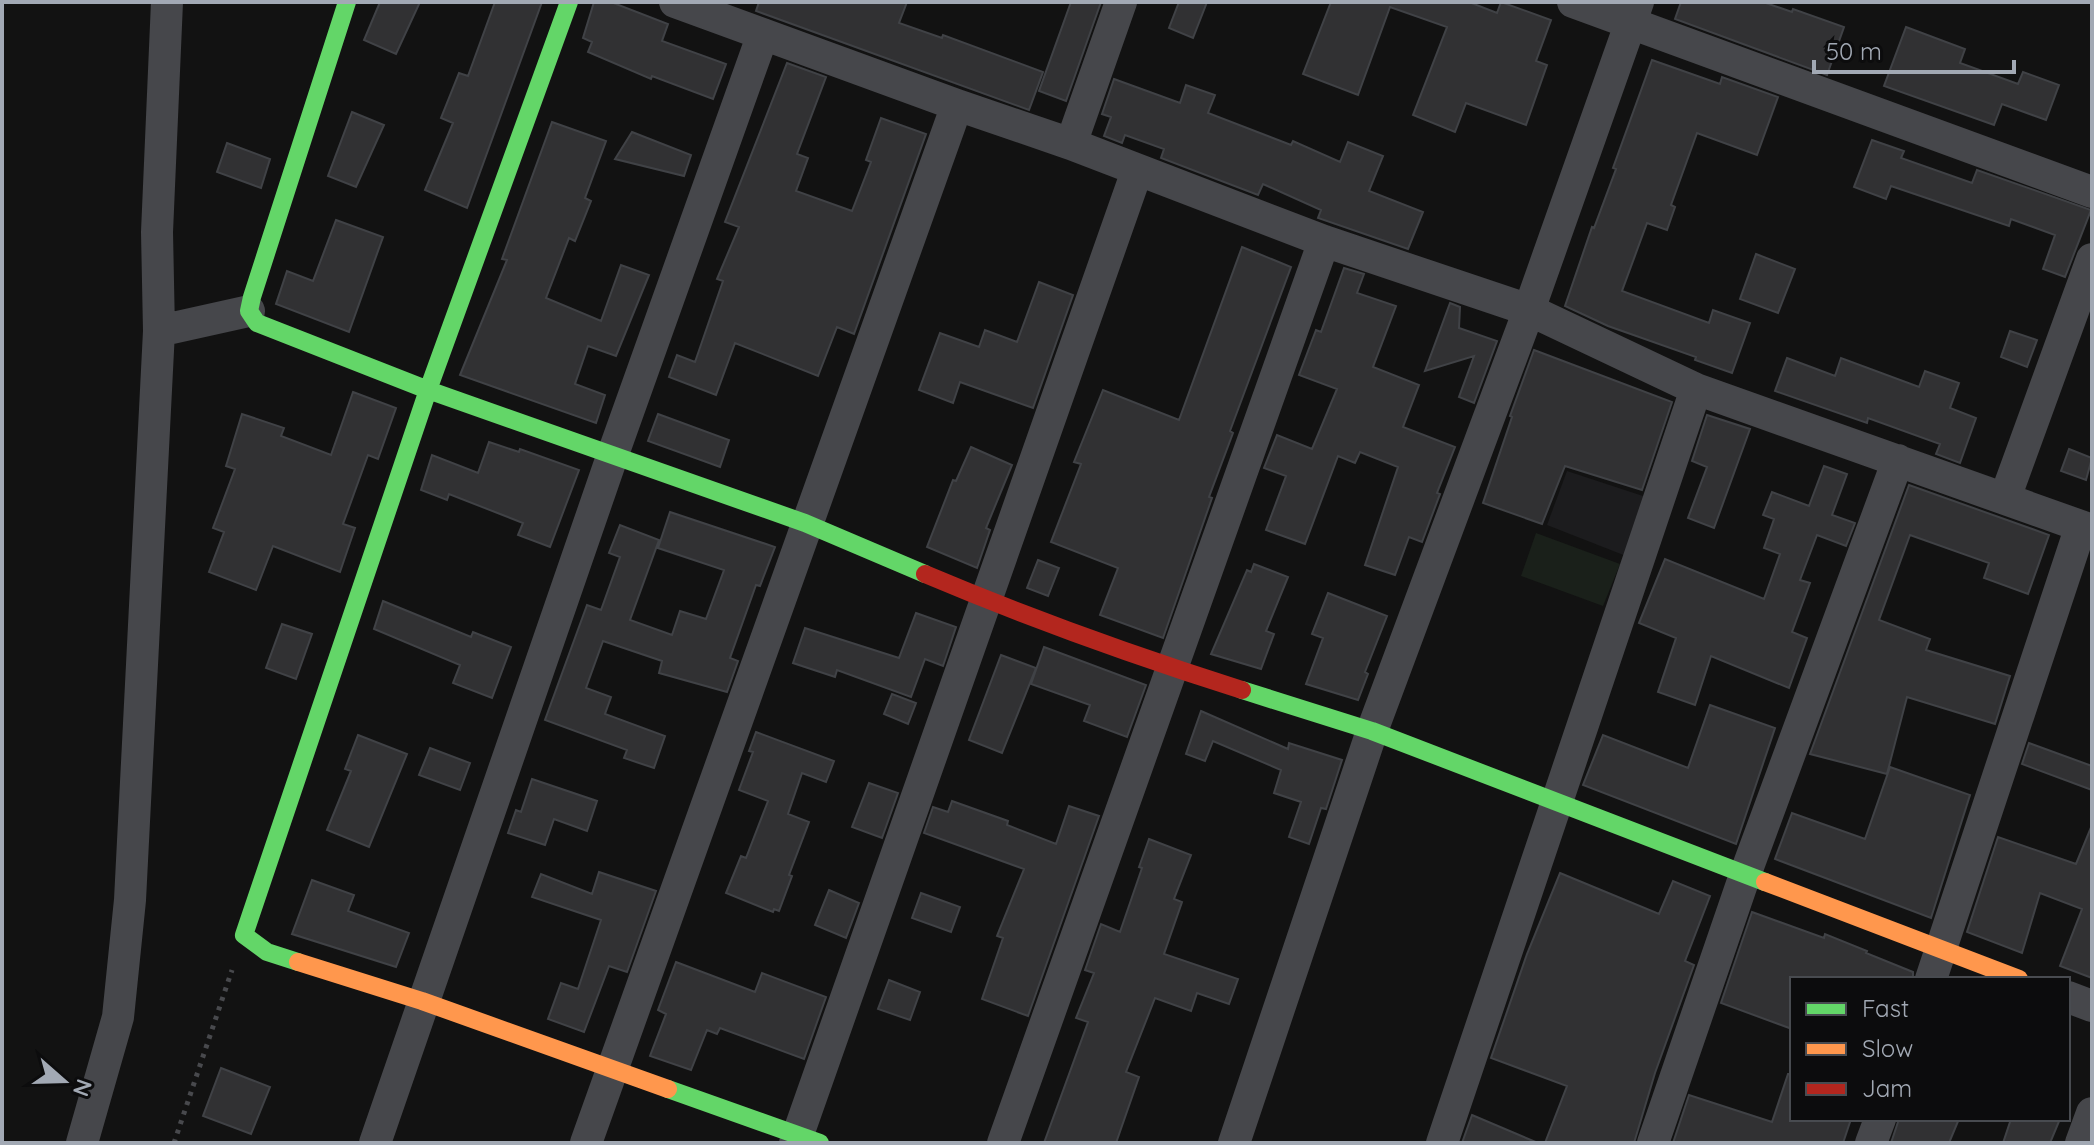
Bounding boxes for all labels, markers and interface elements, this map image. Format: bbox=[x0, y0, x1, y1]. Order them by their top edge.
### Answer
scale bar bbox=[1814, 24, 2014, 74]
text: 50 m bbox=[1826, 36, 1882, 66]
legend bbox=[1790, 977, 2070, 1121]
text: Fast bbox=[1862, 993, 1909, 1023]
text: Slow bbox=[1862, 1033, 1913, 1063]
north arrow bbox=[24, 1041, 104, 1121]
text: Jam bbox=[1862, 1073, 1912, 1103]
text: N bbox=[67, 1075, 99, 1100]

